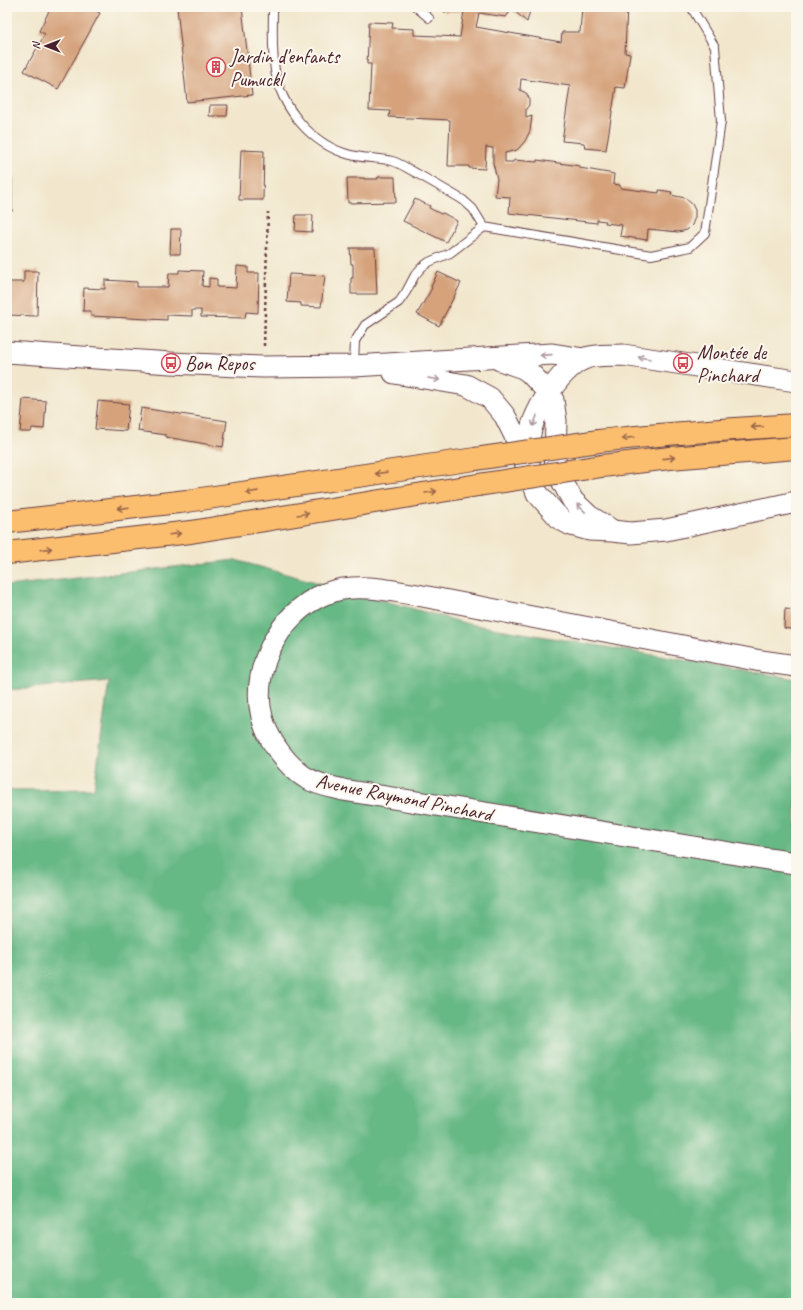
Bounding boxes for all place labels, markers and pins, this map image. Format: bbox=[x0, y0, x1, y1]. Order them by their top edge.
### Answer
place label: Jardin d'enfants Pumuckl bbox=[229, 44, 341, 92]
building icon: Jardin d'enfants Pumuckl bbox=[205, 56, 227, 78]
place label: Montée de Pinchard bbox=[697, 340, 768, 388]
place label: Bon Repos bbox=[185, 351, 256, 376]
bus stop icon: Bon Repos bbox=[160, 352, 182, 374]
bus stop icon: Montée de Pinchard bbox=[672, 352, 694, 374]

